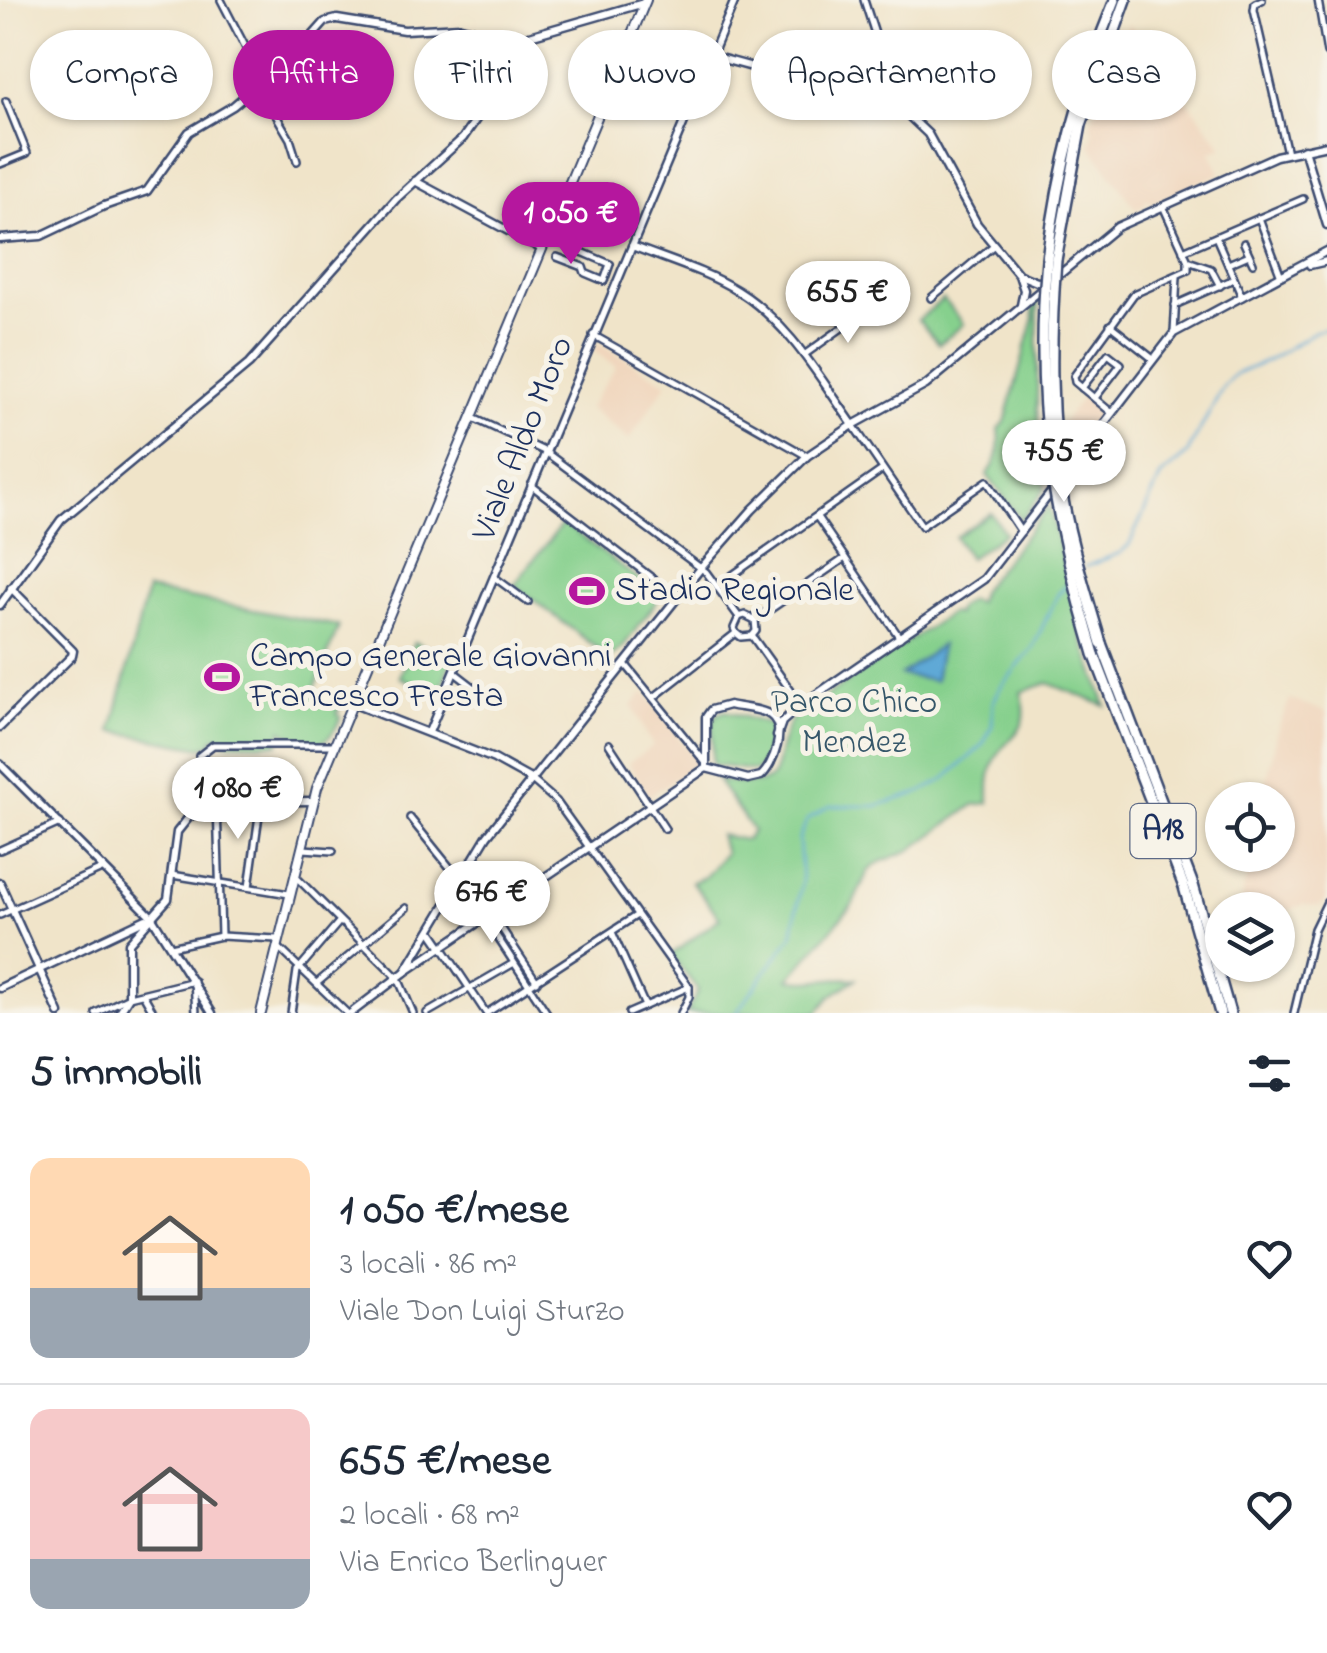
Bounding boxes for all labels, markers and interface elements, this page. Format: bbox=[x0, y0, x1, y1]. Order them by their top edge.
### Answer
chip: Compra bbox=[30, 30, 213, 120]
chip: Affitta bbox=[233, 30, 394, 120]
chip: Filtri bbox=[414, 30, 548, 120]
chip: Nuovo bbox=[568, 30, 731, 120]
chip: Appartamento bbox=[751, 30, 1032, 120]
chip: Casa bbox=[1052, 30, 1196, 120]
pin: 1 050 € bbox=[479, 182, 663, 267]
text: 1 050 € bbox=[524, 191, 618, 238]
pin: 655 € bbox=[778, 261, 918, 346]
text: 655 € bbox=[808, 270, 889, 317]
street label: Viale Aldo Moro bbox=[459, 329, 588, 550]
pin: 755 € bbox=[994, 420, 1134, 505]
text: 755 € bbox=[1024, 429, 1104, 476]
place label: Stadio Regionale bbox=[615, 566, 854, 617]
sports icon: Stadio Regionale bbox=[568, 572, 606, 610]
place label: Campo Generale Giovanni Francesco Fresta bbox=[249, 632, 612, 723]
sports icon: Campo Generale Giovanni Francesco Fresta bbox=[203, 658, 241, 696]
park label: Parco Chico Mendez bbox=[771, 678, 937, 769]
pin: 1 080 € bbox=[146, 757, 330, 842]
text: 1 080 € bbox=[194, 766, 282, 813]
map controls bbox=[1205, 782, 1295, 982]
button: locate bbox=[1205, 782, 1295, 872]
road number: A18 bbox=[1130, 804, 1196, 858]
pin: 676 € bbox=[422, 861, 562, 946]
text: 676 € bbox=[456, 870, 528, 917]
button: layers bbox=[1205, 892, 1295, 982]
text: 5 immobili bbox=[30, 1043, 202, 1104]
icon: filters bbox=[1242, 1046, 1297, 1101]
text: 1 050 €/mese bbox=[340, 1181, 569, 1242]
icon: home bbox=[110, 1198, 230, 1318]
icon: heart bbox=[1242, 1231, 1297, 1286]
text: 3 locali · 86 m² bbox=[340, 1242, 517, 1289]
text: Viale Don Luigi Sturzo bbox=[340, 1289, 625, 1336]
text: 655 €/mese bbox=[340, 1432, 551, 1493]
icon: home bbox=[110, 1449, 230, 1569]
icon: heart bbox=[1242, 1482, 1297, 1537]
text: 2 locali · 68 m² bbox=[340, 1493, 520, 1540]
text: Via Enrico Berlinguer bbox=[340, 1540, 607, 1587]

